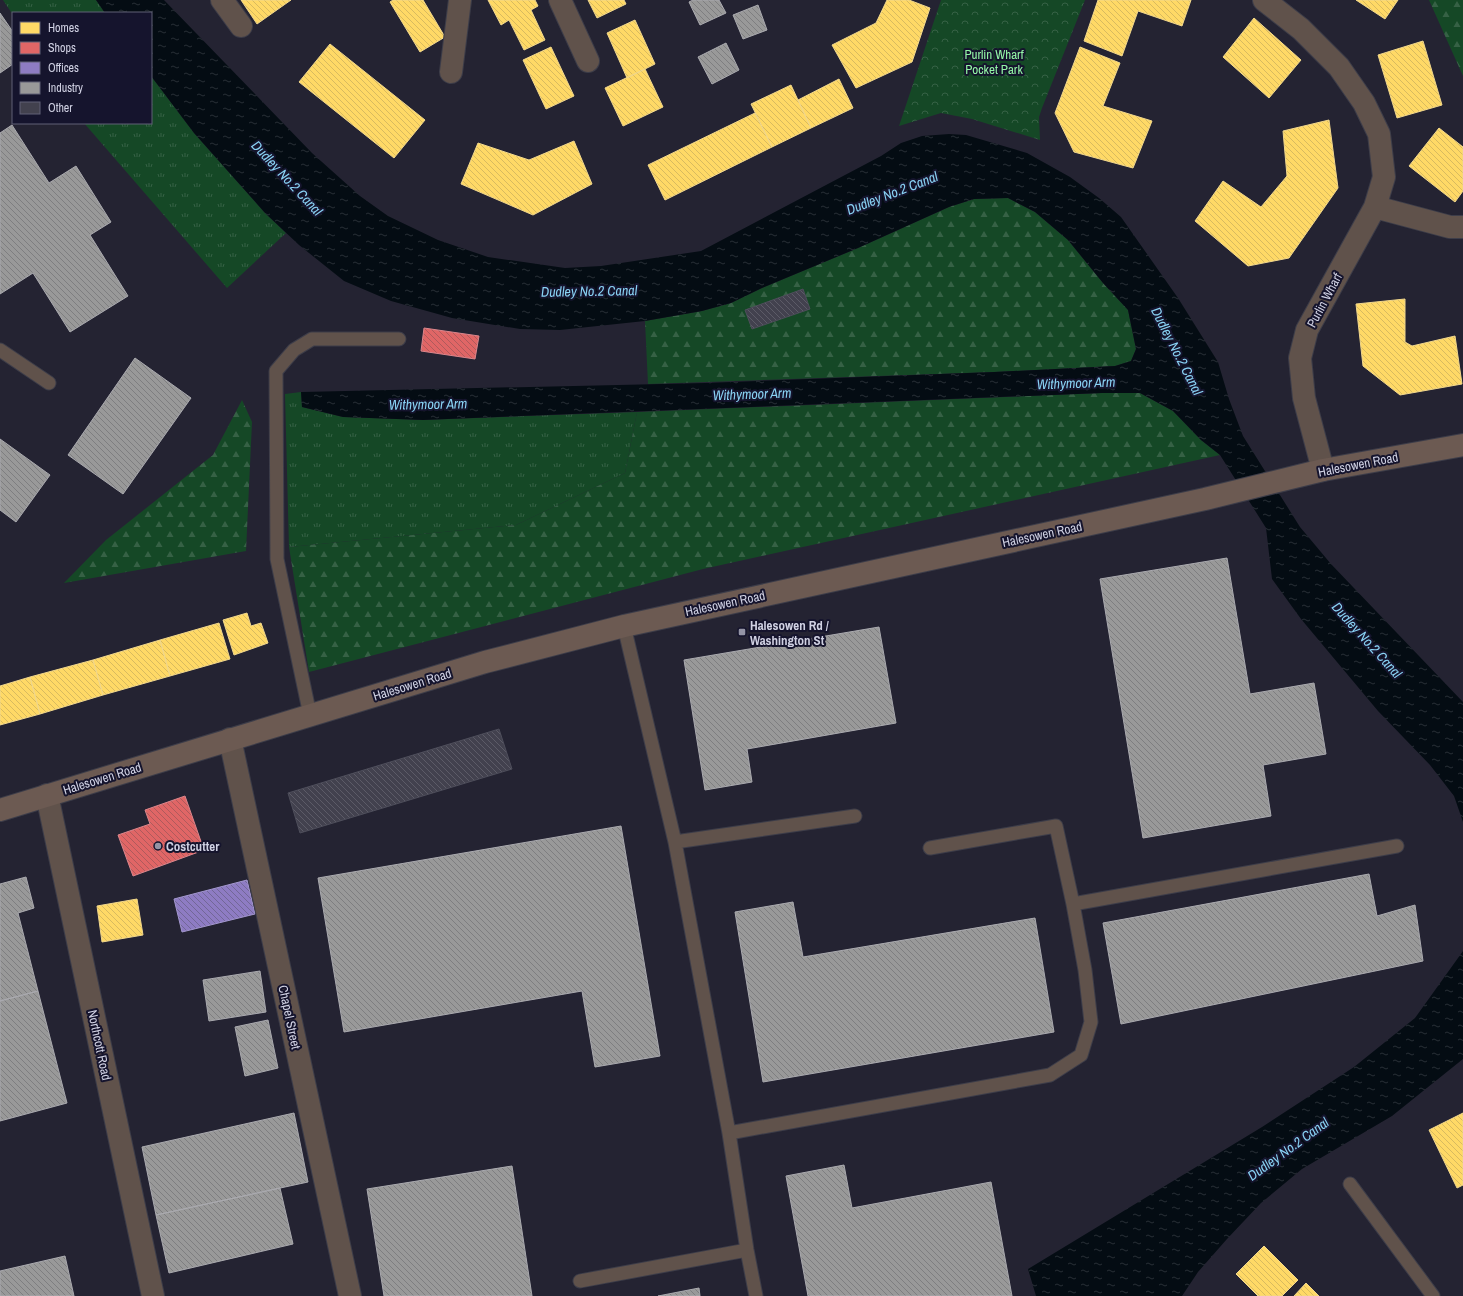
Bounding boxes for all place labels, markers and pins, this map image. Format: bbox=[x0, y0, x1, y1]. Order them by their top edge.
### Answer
place label: Halesowen Rd / Washington St bbox=[750, 617, 829, 649]
marker: Halesowen Rd / Washington St bbox=[737, 627, 747, 637]
place label: Costcutter bbox=[166, 838, 220, 855]
marker: Costcutter bbox=[153, 841, 163, 851]

